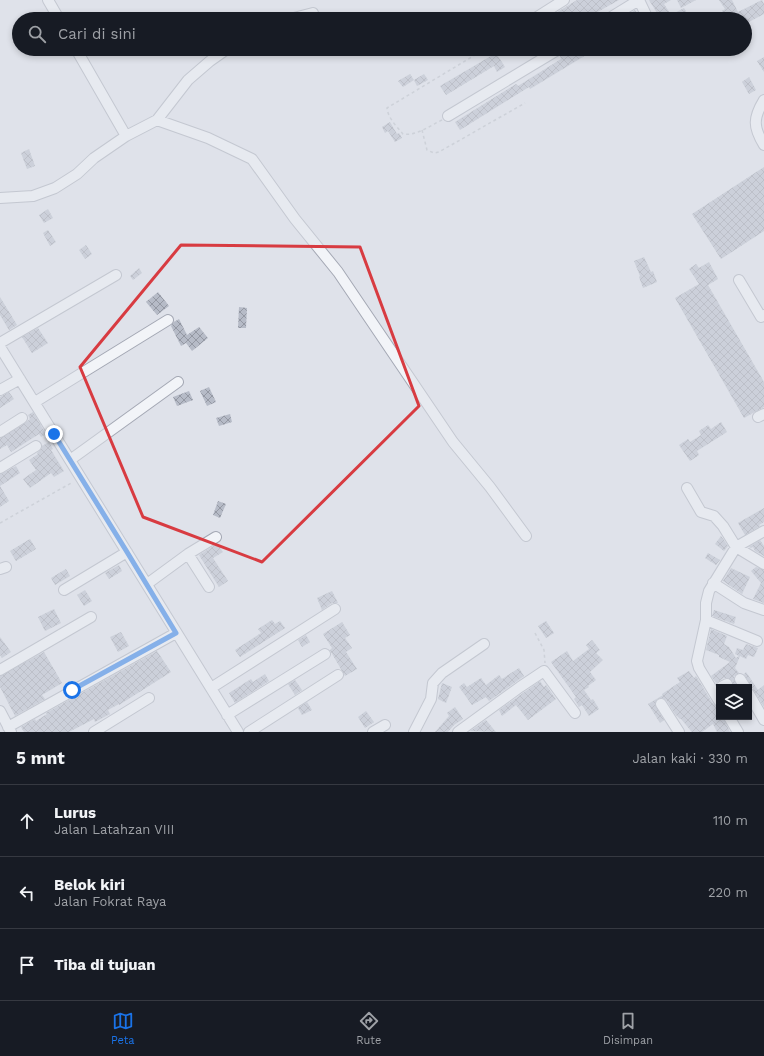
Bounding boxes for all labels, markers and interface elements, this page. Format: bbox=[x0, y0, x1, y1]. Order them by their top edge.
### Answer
search box bbox=[12, 12, 752, 56]
icon: search bbox=[26, 23, 48, 45]
text: Cari di sini bbox=[58, 25, 136, 43]
route end bbox=[45, 425, 63, 443]
route start bbox=[63, 681, 81, 699]
map controls bbox=[716, 684, 752, 720]
button: layers bbox=[716, 684, 752, 720]
text: 5 mnt bbox=[16, 748, 65, 768]
text: Jalan kaki · 330 m bbox=[632, 751, 748, 766]
text: Lurus bbox=[54, 804, 96, 822]
icon: ahead bbox=[16, 810, 38, 832]
text: 110 m bbox=[713, 813, 748, 828]
text: Jalan Latahzan VIII bbox=[54, 822, 174, 837]
text: Belok kiri bbox=[54, 876, 125, 894]
icon: left bbox=[16, 882, 38, 904]
text: 220 m bbox=[708, 885, 748, 900]
text: Jalan Fokrat Raya bbox=[54, 894, 166, 909]
icon: arrive bbox=[16, 954, 38, 976]
text: Tiba di tujuan bbox=[54, 956, 156, 974]
tab: Peta bbox=[111, 1010, 135, 1047]
tab: Rute bbox=[356, 1010, 381, 1047]
tab: Disimpan bbox=[603, 1010, 653, 1047]

